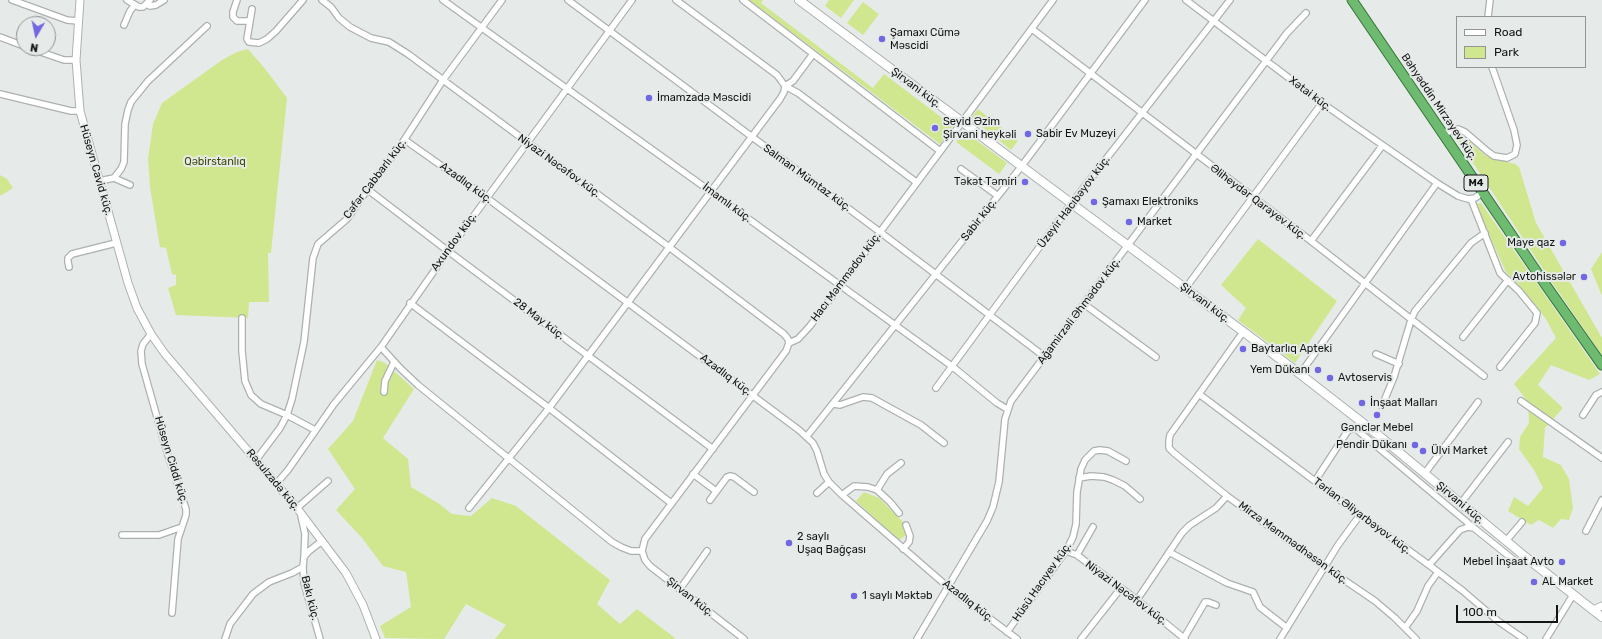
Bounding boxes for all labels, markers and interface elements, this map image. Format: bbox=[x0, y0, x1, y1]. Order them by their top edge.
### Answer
north arrow bbox=[16, 16, 56, 56]
legend bbox=[1456, 16, 1586, 68]
text: Road bbox=[1494, 25, 1522, 39]
place label: Şamaxı Cümə Məscidi bbox=[890, 26, 960, 52]
marker: Şamaxı Cümə Məscidi bbox=[877, 34, 887, 44]
text: N bbox=[29, 40, 39, 54]
text: Park bbox=[1494, 45, 1519, 59]
street label: Bəhyəddin Mirzəyev küç. bbox=[1398, 51, 1480, 163]
street label: Şirvani küç. bbox=[889, 65, 943, 111]
street label: Xətai küç. bbox=[1286, 74, 1334, 114]
place label: İmamzadə Məscidi bbox=[657, 91, 751, 105]
marker: İmamzadə Məscidi bbox=[644, 93, 654, 103]
place label: Seyid Əzim Şirvani heykəli bbox=[943, 115, 1016, 141]
street label: Hüseyn Cavid küç. bbox=[77, 123, 115, 217]
marker: Seyid Əzim Şirvani heykəli bbox=[930, 123, 940, 133]
place label: Sabir Ev Muzeyi bbox=[1036, 127, 1116, 141]
marker: Sabir Ev Muzeyi bbox=[1023, 129, 1033, 139]
street label: Niyazi Nəcəfov küç. bbox=[515, 131, 603, 201]
street label: Cəfər Cabbarlı küç. bbox=[341, 136, 409, 222]
street label: Salman Mümtaz küç. bbox=[760, 142, 854, 214]
street label: Üzeyir Hacıbəyov küç. bbox=[1035, 153, 1113, 251]
park label: Qəbirstanlıq bbox=[184, 155, 246, 169]
street label: Azadlıq küç. bbox=[437, 160, 495, 206]
street label: Əliheydər Qarayev küç. bbox=[1207, 162, 1309, 242]
place label: Təkət Təmiri bbox=[954, 175, 1017, 189]
road number: M4 bbox=[1464, 175, 1488, 191]
marker: Təkət Təmiri bbox=[1020, 177, 1030, 187]
street label: İmamlı küç. bbox=[700, 181, 754, 225]
place label: Şamaxı Elektroniks bbox=[1102, 195, 1198, 209]
street label: Sabir küç. bbox=[958, 196, 1000, 244]
marker: Şamaxı Elektroniks bbox=[1089, 197, 1099, 207]
street label: Axundov küç. bbox=[428, 210, 480, 274]
place label: Market bbox=[1137, 215, 1172, 229]
marker: Market bbox=[1124, 217, 1134, 227]
street label: Hacı Məmmədov küç. bbox=[808, 230, 884, 324]
place label: Maye qaz bbox=[1507, 236, 1555, 250]
marker: Maye qaz bbox=[1558, 238, 1568, 248]
street label: Ağamirzəli Əhmədov küç. bbox=[1035, 255, 1123, 367]
place label: Avtohissələr bbox=[1513, 270, 1576, 284]
marker: Avtohissələr bbox=[1579, 272, 1589, 282]
street label: Şirvani küç. bbox=[1178, 280, 1232, 326]
street label: 28 May küç. bbox=[511, 295, 567, 343]
place label: Baytarlıq Apteki bbox=[1251, 342, 1332, 356]
marker: Baytarlıq Apteki bbox=[1238, 344, 1248, 354]
street label: Azadlıq küç. bbox=[698, 351, 754, 399]
place label: Yem Dükanı bbox=[1250, 363, 1310, 377]
marker: Yem Dükanı bbox=[1313, 365, 1323, 375]
place label: Avtoservis bbox=[1338, 371, 1392, 385]
marker: Avtoservis bbox=[1325, 373, 1335, 383]
place label: İnşaat Malları bbox=[1370, 396, 1437, 410]
marker: İnşaat Malları bbox=[1357, 398, 1367, 408]
marker: Gənclər Mebel bbox=[1372, 410, 1382, 420]
street label: Hüseyn Ciddi küç. bbox=[151, 415, 191, 505]
place label: Gənclər Mebel bbox=[1341, 421, 1413, 435]
place label: Pendir Dükanı bbox=[1336, 438, 1407, 452]
marker: Pendir Dükanı bbox=[1410, 440, 1420, 450]
place label: Ülvi Market bbox=[1431, 444, 1488, 458]
street label: Rəsulzadə küç. bbox=[243, 446, 303, 514]
marker: Ülvi Market bbox=[1418, 446, 1428, 456]
street label: Tərlan Əliyarbəyov küç. bbox=[1310, 475, 1414, 557]
street label: Şirvani küç. bbox=[1433, 479, 1487, 527]
street label: Mirzə Məmmədhəsən küç. bbox=[1236, 499, 1350, 587]
place label: 2 saylı Uşaq Bağçası bbox=[797, 530, 866, 556]
marker: 2 saylı Uşaq Bağçası bbox=[784, 538, 794, 548]
street label: Hüsü Hacıyev küç. bbox=[1010, 540, 1074, 624]
place label: Mebel İnşaat Avto bbox=[1463, 555, 1554, 569]
marker: Mebel İnşaat Avto bbox=[1557, 557, 1567, 567]
street label: Niyazi Nəcəfov küç. bbox=[1082, 558, 1170, 628]
street label: Bakı küç. bbox=[298, 574, 322, 622]
street label: Şirvan küç. bbox=[664, 575, 716, 619]
place label: AL Market bbox=[1542, 575, 1593, 589]
street label: Azadlıq küç. bbox=[940, 577, 996, 625]
marker: AL Market bbox=[1529, 577, 1539, 587]
place label: 1 saylı Məktəb bbox=[862, 589, 933, 603]
marker: 1 saylı Məktəb bbox=[849, 591, 859, 601]
scale bar bbox=[1458, 597, 1560, 623]
text: 100 m bbox=[1463, 605, 1497, 619]

